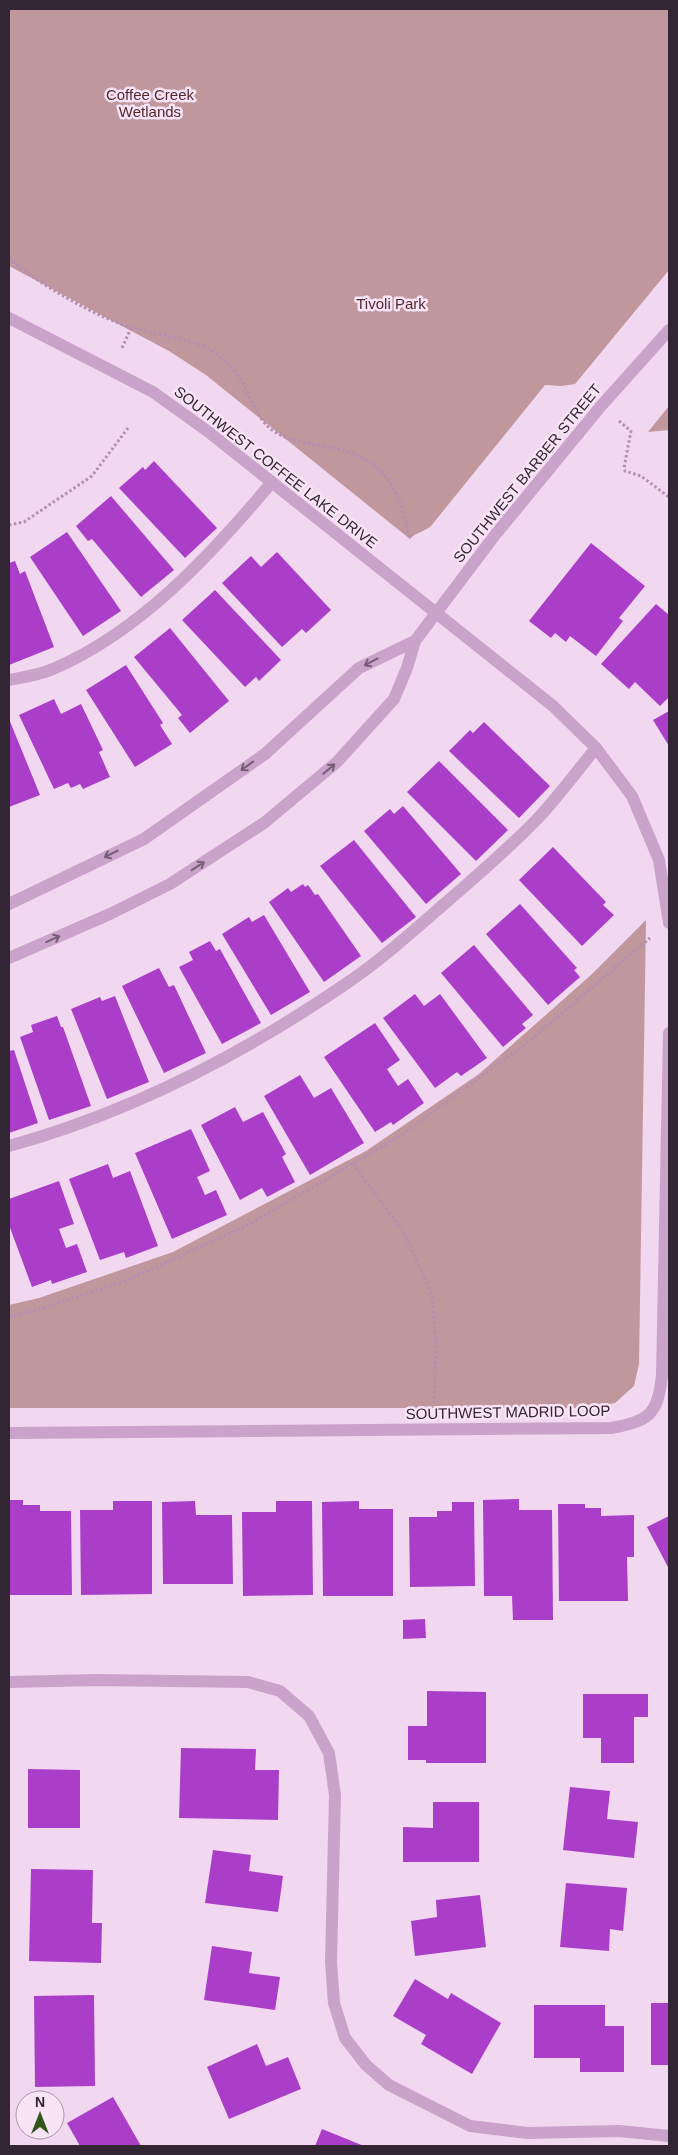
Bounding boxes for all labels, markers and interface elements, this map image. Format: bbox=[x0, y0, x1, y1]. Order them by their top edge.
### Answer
park label: Coffee Creek Wetlands bbox=[106, 86, 195, 120]
park label: Tivoli Park bbox=[356, 295, 426, 312]
street label: SOUTHWEST BARBER STREET bbox=[450, 380, 604, 566]
street label: SOUTHWEST COFFEE LAKE DRIVE bbox=[171, 382, 381, 552]
one-way arrow bbox=[364, 658, 379, 667]
one-way arrow bbox=[241, 761, 254, 772]
one-way arrow bbox=[322, 763, 335, 775]
one-way arrow bbox=[104, 850, 119, 860]
one-way arrow bbox=[191, 861, 205, 871]
one-way arrow bbox=[45, 933, 60, 943]
street label: SOUTHWEST MADRID LOOP bbox=[405, 1402, 611, 1422]
north arrow bbox=[15, 2090, 65, 2140]
text: N bbox=[35, 2094, 45, 2110]

